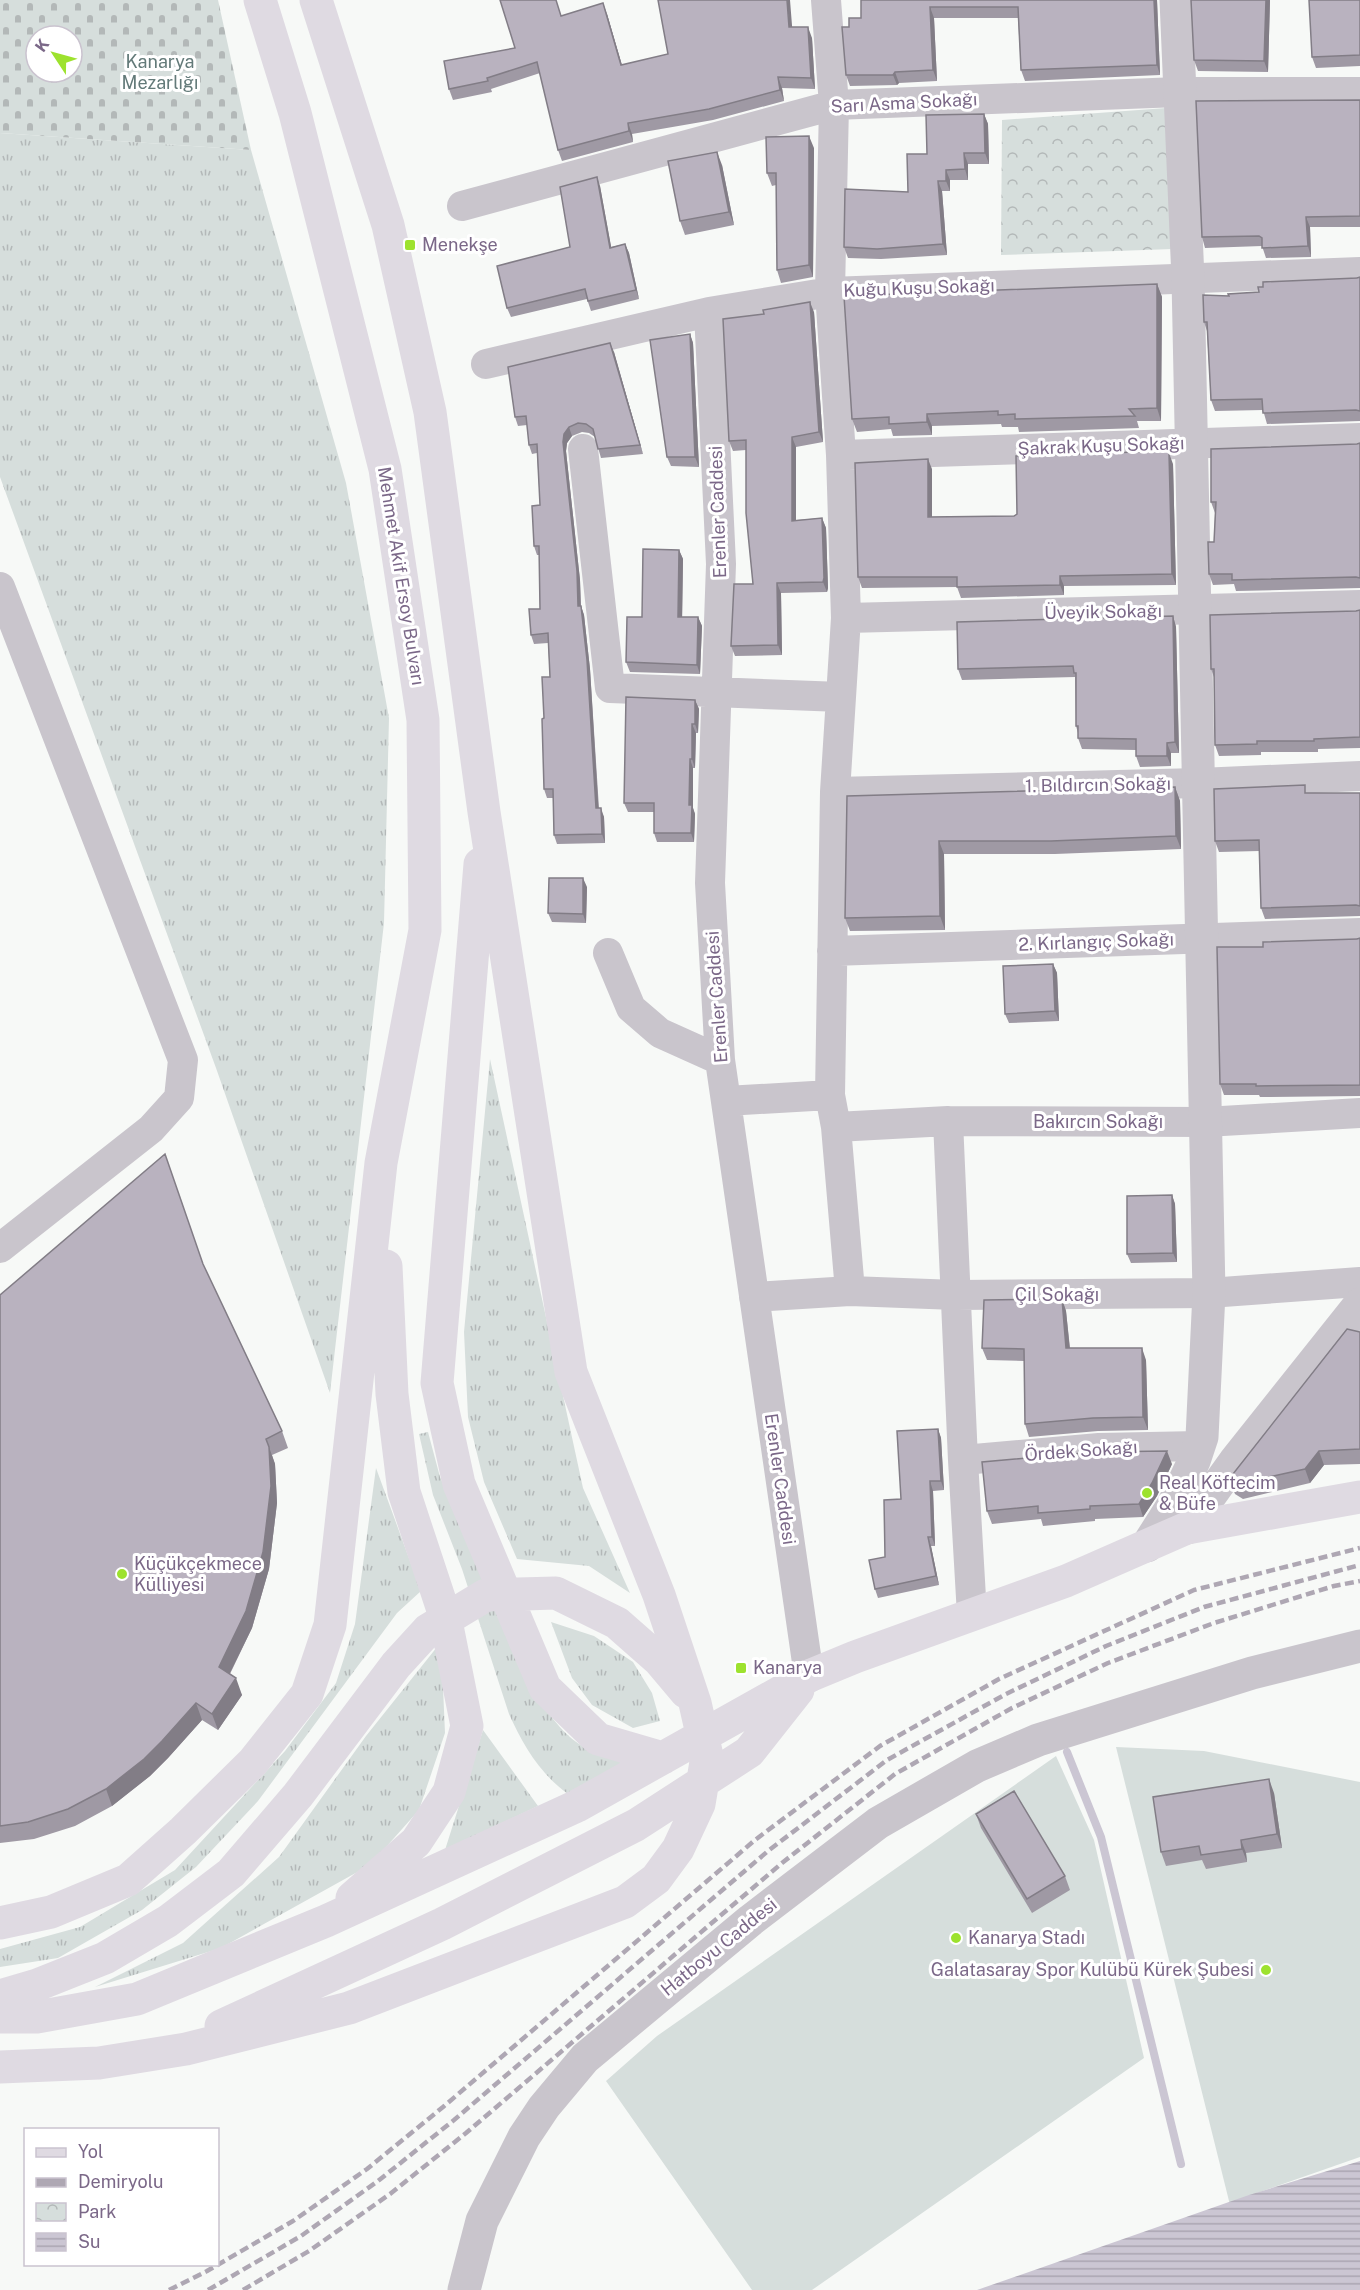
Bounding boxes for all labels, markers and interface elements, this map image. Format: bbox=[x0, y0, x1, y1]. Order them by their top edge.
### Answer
north arrow bbox=[24, 24, 84, 84]
text: K bbox=[31, 35, 54, 56]
park label: Kanarya Mezarlığı bbox=[122, 51, 198, 93]
street label: Sarı Asma Sokağı bbox=[830, 88, 978, 117]
place label: Menekşe bbox=[422, 234, 498, 255]
marker: Menekşe bbox=[403, 238, 417, 252]
street label: Kuğu Kuşu Sokağı bbox=[843, 274, 995, 301]
street label: Şakrak Kuşu Sokağı bbox=[1017, 432, 1185, 459]
street label: Erenler Caddesi bbox=[705, 445, 730, 579]
street label: Mehmet Akif Ersoy Bulvarı bbox=[374, 465, 429, 687]
street label: Üveyik Sokağı bbox=[1044, 599, 1162, 623]
street label: 1. Bıldırcın Sokağı bbox=[1025, 773, 1171, 796]
street label: 2. Kırlangıç Sokağı bbox=[1018, 928, 1174, 955]
street label: Erenler Caddesi bbox=[701, 930, 732, 1064]
street label: Bakırcın Sokağı bbox=[1033, 1111, 1163, 1132]
street label: Çil Sokağı bbox=[1015, 1284, 1099, 1305]
street label: Erenler Caddesi bbox=[761, 1412, 800, 1546]
street label: Ördek Sokağı bbox=[1024, 1435, 1138, 1465]
place label: Real Köftecim & Büfe bbox=[1159, 1472, 1276, 1514]
marker: Real Köftecim & Büfe bbox=[1140, 1486, 1154, 1500]
place label: Küçükçekmece Külliyesi bbox=[134, 1553, 262, 1595]
marker: Küçükçekmece Külliyesi bbox=[115, 1567, 129, 1581]
place label: Kanarya bbox=[753, 1657, 822, 1678]
marker: Kanarya bbox=[734, 1661, 748, 1675]
street label: Hatboyu Caddesi bbox=[657, 1893, 781, 2000]
place label: Kanarya Stadı bbox=[968, 1927, 1085, 1948]
marker: Kanarya Stadı bbox=[949, 1931, 963, 1945]
place label: Galatasaray Spor Kulübü Kürek Şubesi bbox=[931, 1959, 1254, 1980]
marker: Galatasaray Spor Kulübü Kürek Şubesi bbox=[1259, 1963, 1273, 1977]
legend bbox=[24, 2128, 219, 2266]
text: Yol bbox=[78, 2141, 103, 2162]
text: Demiryolu bbox=[78, 2171, 163, 2192]
text: Park bbox=[78, 2201, 116, 2222]
text: Su bbox=[78, 2231, 101, 2252]

